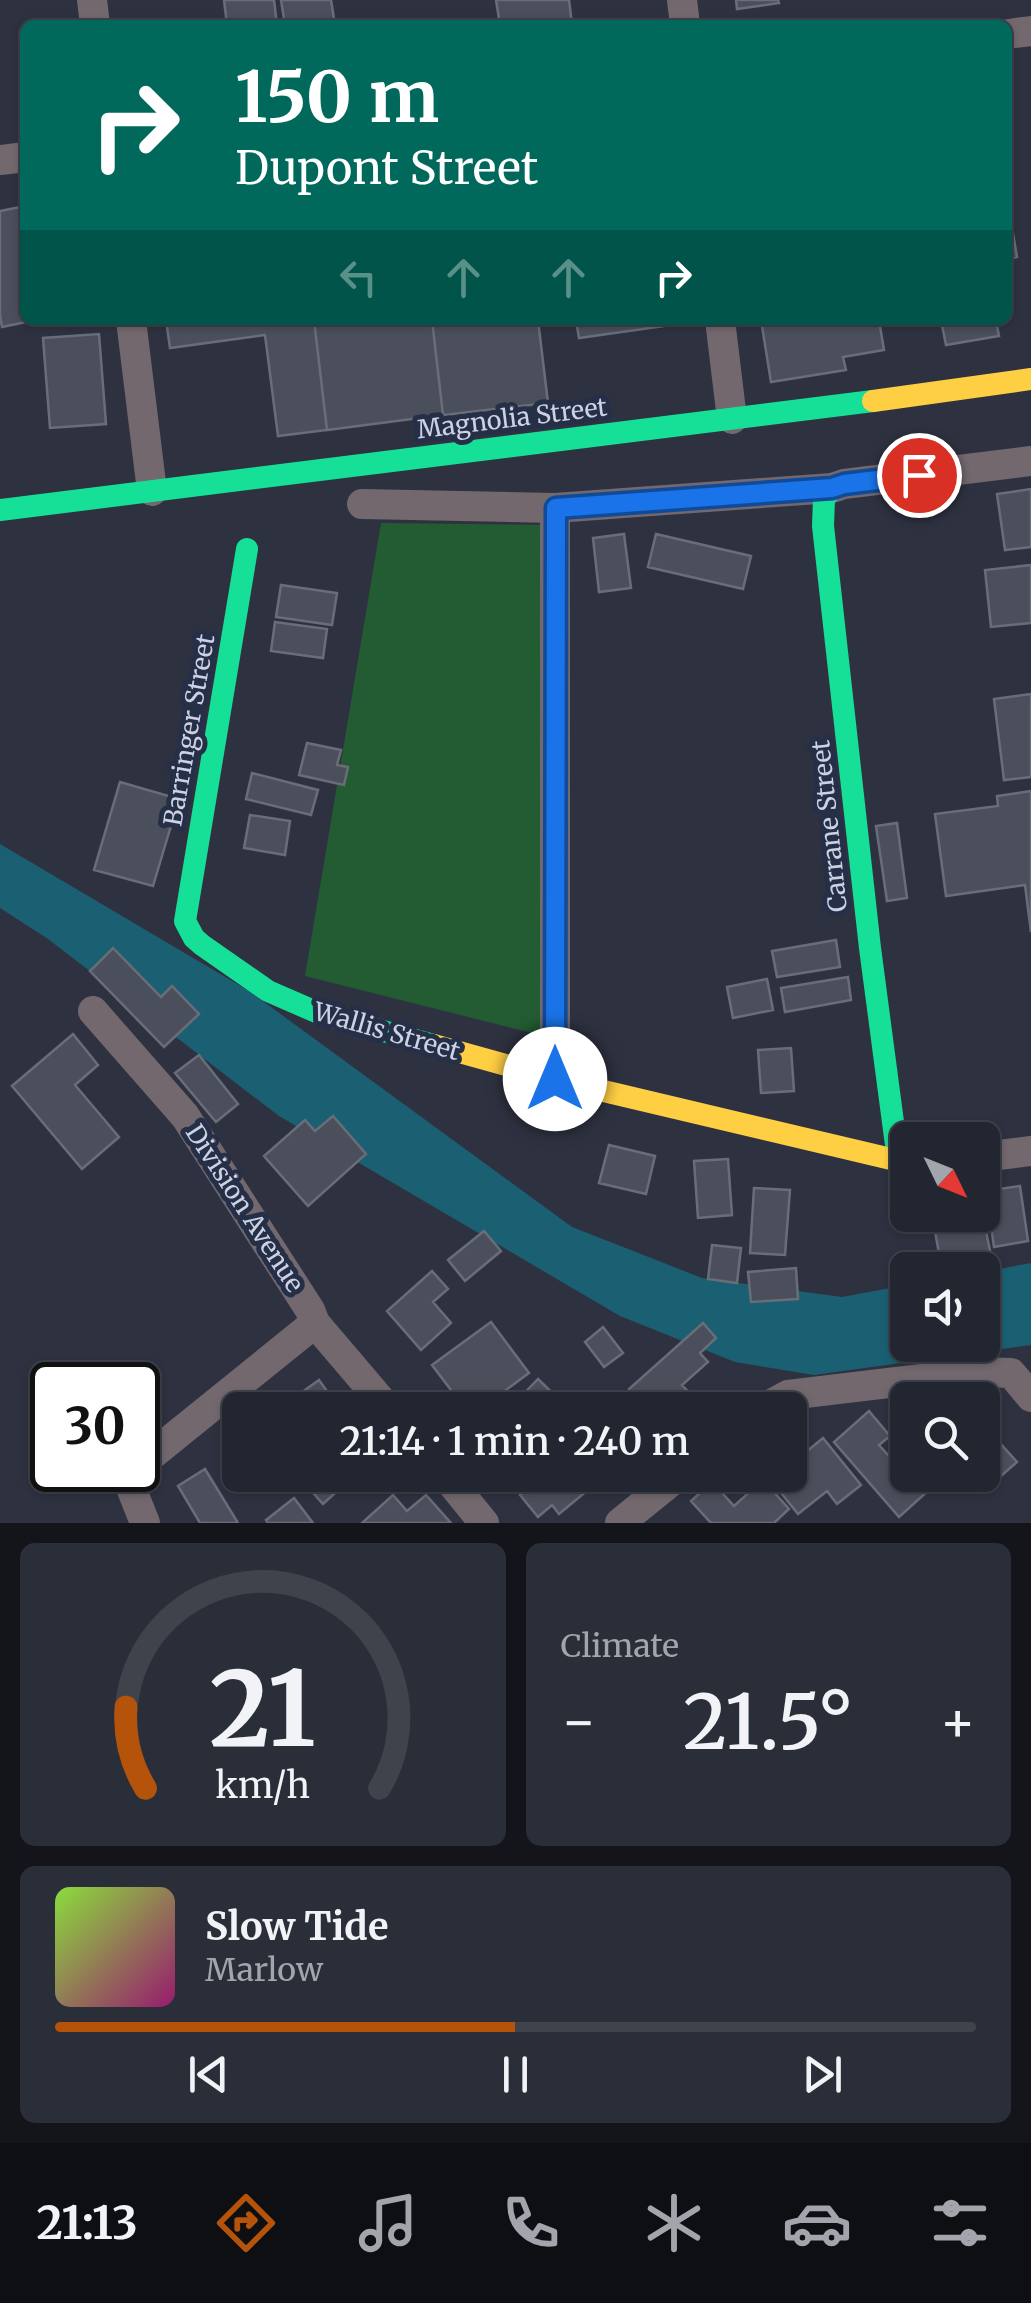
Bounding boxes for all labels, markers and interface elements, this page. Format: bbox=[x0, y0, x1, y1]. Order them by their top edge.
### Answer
text: 150 m bbox=[235, 53, 439, 141]
icon: right bbox=[70, 60, 200, 190]
text: Dupont Street bbox=[235, 140, 538, 196]
icon: left bbox=[331, 250, 386, 305]
icon: ahead bbox=[436, 250, 491, 305]
icon: ahead bbox=[541, 250, 596, 305]
icon: right bbox=[646, 250, 701, 305]
street label: Magnolia Street bbox=[415, 390, 609, 446]
pin bbox=[877, 433, 962, 518]
icon: arrive bbox=[892, 448, 947, 503]
street label: Barringer Street bbox=[156, 631, 222, 829]
street label: Carrane Street bbox=[804, 738, 854, 914]
street label: Wallis Street bbox=[309, 995, 464, 1067]
position arrow bbox=[503, 1027, 607, 1131]
street label: Division Avenue bbox=[179, 1118, 311, 1298]
north arrow bbox=[890, 1122, 1000, 1232]
map controls bbox=[890, 1122, 1000, 1492]
button: sound bbox=[890, 1252, 1000, 1362]
speed limit sign: 30 bbox=[30, 1362, 160, 1492]
button: search bbox=[890, 1382, 1000, 1492]
text: 21:14 · 1 min · 240 m bbox=[340, 1418, 689, 1465]
text: Climate bbox=[561, 1626, 679, 1666]
text: 21 bbox=[210, 1644, 316, 1774]
text: 21.5° bbox=[683, 1675, 853, 1769]
text: − bbox=[561, 1687, 597, 1756]
text: + bbox=[939, 1687, 976, 1756]
text: km/h bbox=[215, 1763, 310, 1808]
text: Slow Tide bbox=[205, 1903, 389, 1950]
text: Marlow bbox=[205, 1950, 323, 1990]
icon: previous bbox=[181, 2047, 236, 2102]
icon: pause bbox=[488, 2047, 543, 2102]
icon: next bbox=[795, 2047, 850, 2102]
icon: directions bbox=[211, 2188, 281, 2258]
icon: music bbox=[353, 2188, 423, 2258]
icon: phone bbox=[496, 2188, 566, 2258]
icon: climate bbox=[639, 2188, 709, 2258]
icon: car bbox=[782, 2188, 852, 2258]
icon: filters bbox=[925, 2188, 995, 2258]
text: 21:13 bbox=[36, 2195, 138, 2251]

